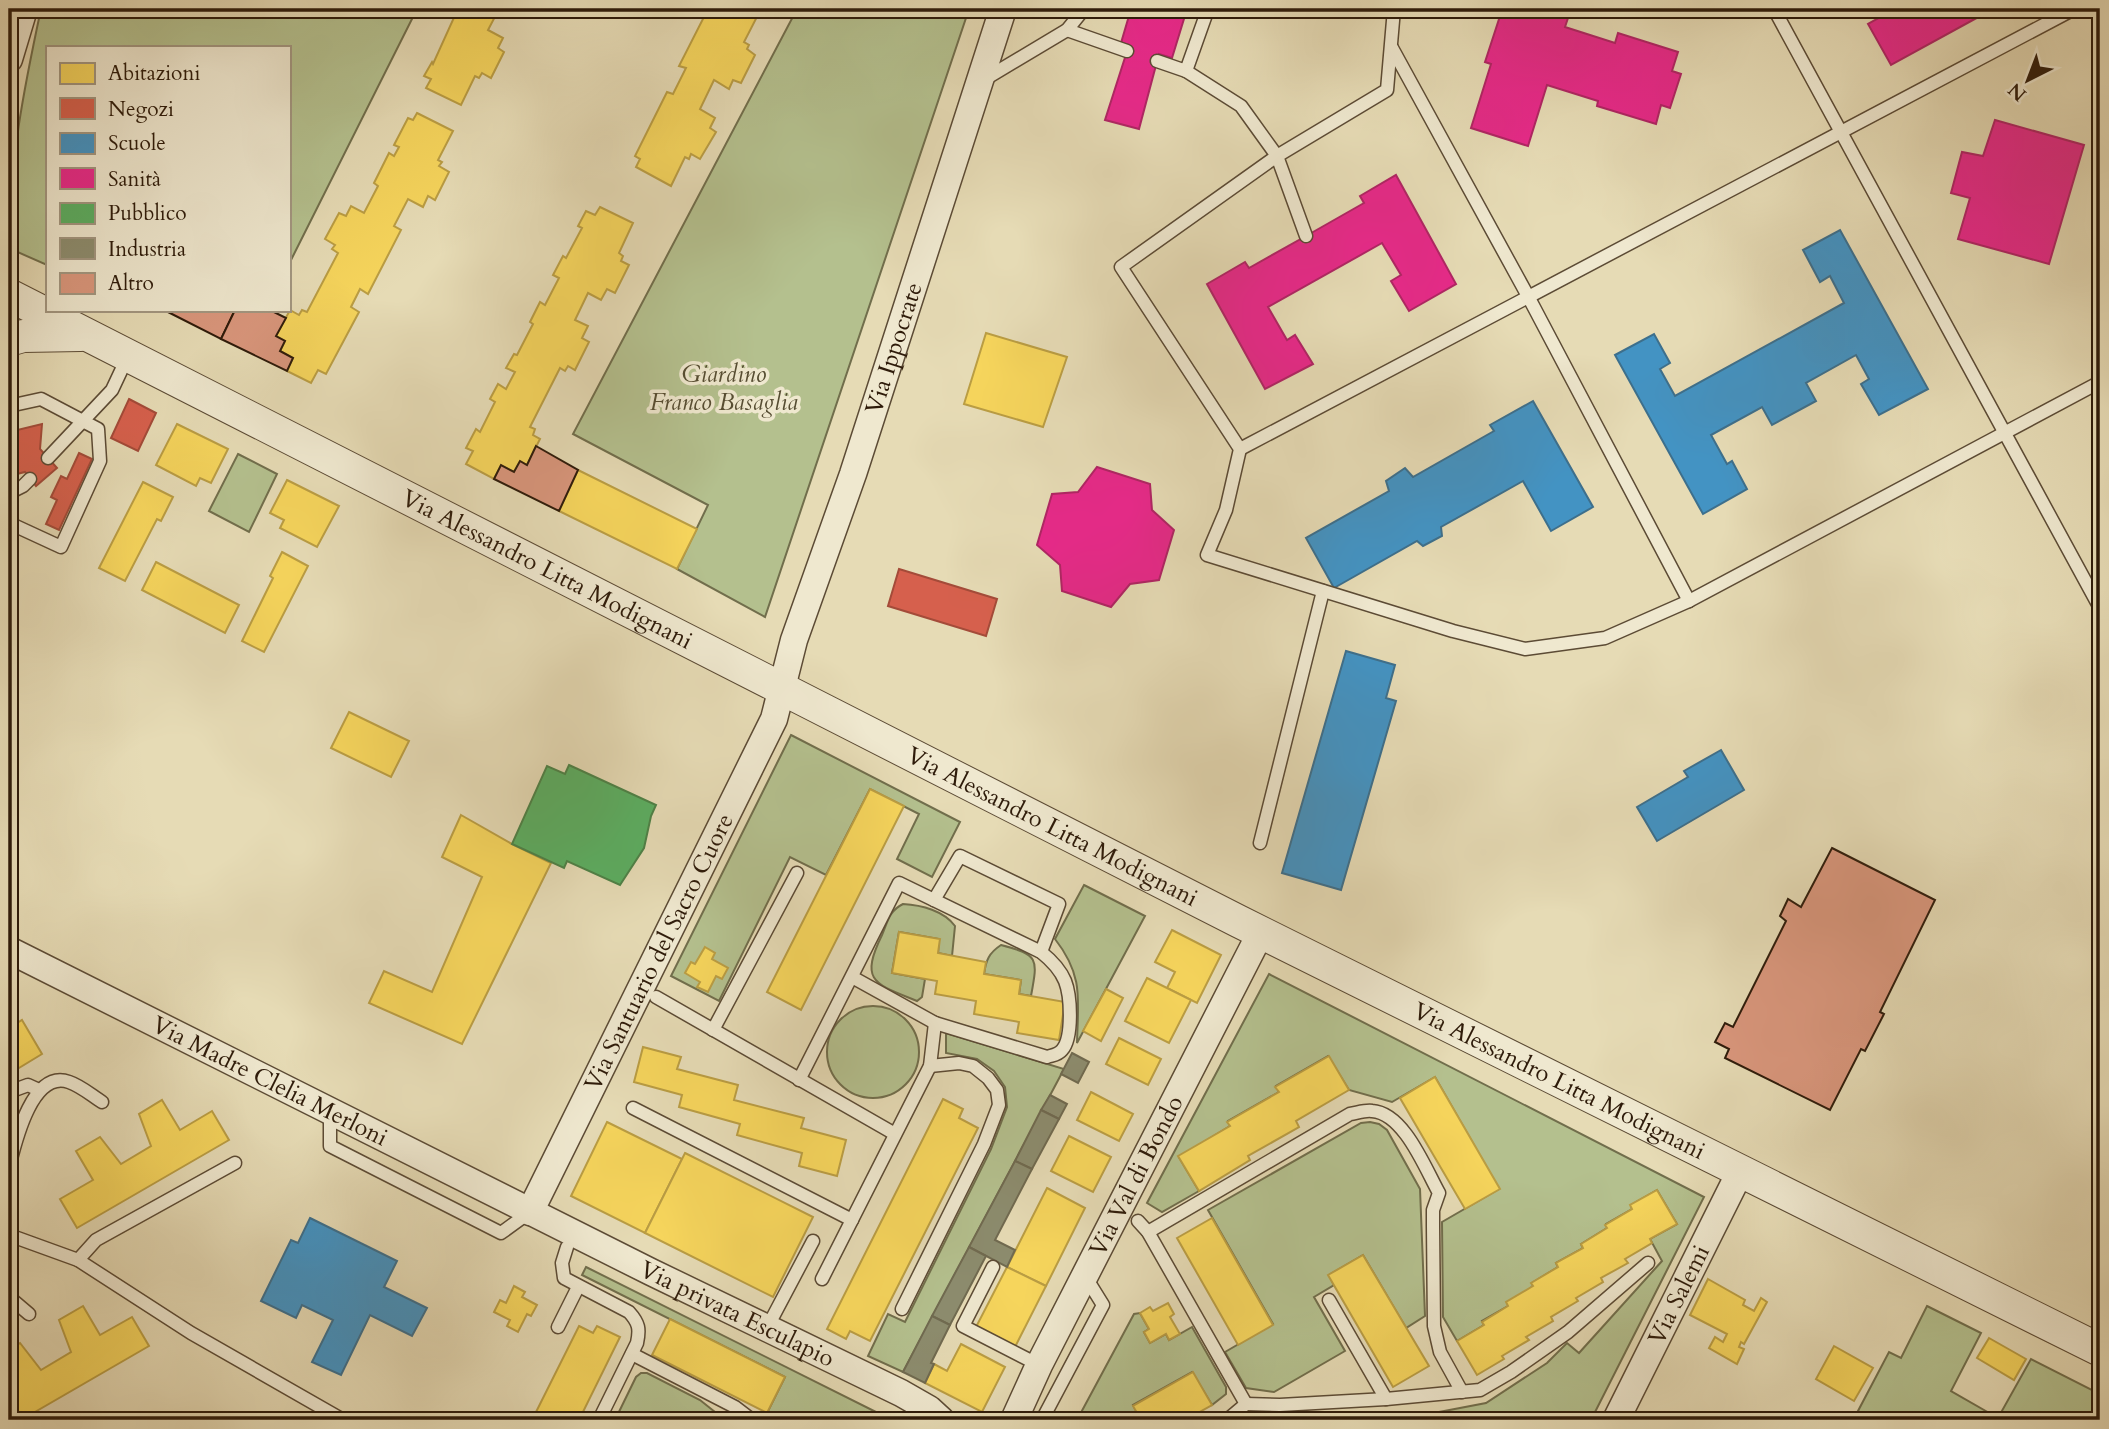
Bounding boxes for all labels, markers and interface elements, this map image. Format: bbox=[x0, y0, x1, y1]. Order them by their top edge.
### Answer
legend bbox=[46, 46, 290, 312]
north arrow bbox=[1994, 46, 2064, 116]
text: Abitazioni bbox=[108, 59, 200, 88]
text: N bbox=[2002, 76, 2032, 107]
text: Negozi bbox=[108, 95, 174, 124]
text: Scuole bbox=[108, 129, 166, 158]
text: Sanità bbox=[108, 165, 161, 194]
text: Pubblico bbox=[108, 199, 187, 228]
text: Industria bbox=[108, 235, 186, 264]
text: Altro bbox=[108, 269, 154, 298]
street label: Via Ippocrate bbox=[857, 278, 931, 418]
park label: Giardino Franco Basaglia bbox=[650, 358, 798, 419]
street label: Via Alessandro Litta Modignani bbox=[396, 482, 698, 658]
street label: Via Alessandro Litta Modignani bbox=[901, 739, 1204, 915]
street label: Via Santuario del Sacro Cuore bbox=[577, 808, 742, 1096]
street label: Via Alessandro Litta Modignani bbox=[1407, 995, 1711, 1168]
street label: Via Madre Clelia Merloni bbox=[146, 1008, 394, 1154]
street label: Via Val di Bondo bbox=[1081, 1090, 1191, 1262]
street label: Via Salemi bbox=[1640, 1239, 1718, 1351]
street label: Via privata Esculapio bbox=[634, 1253, 840, 1375]

